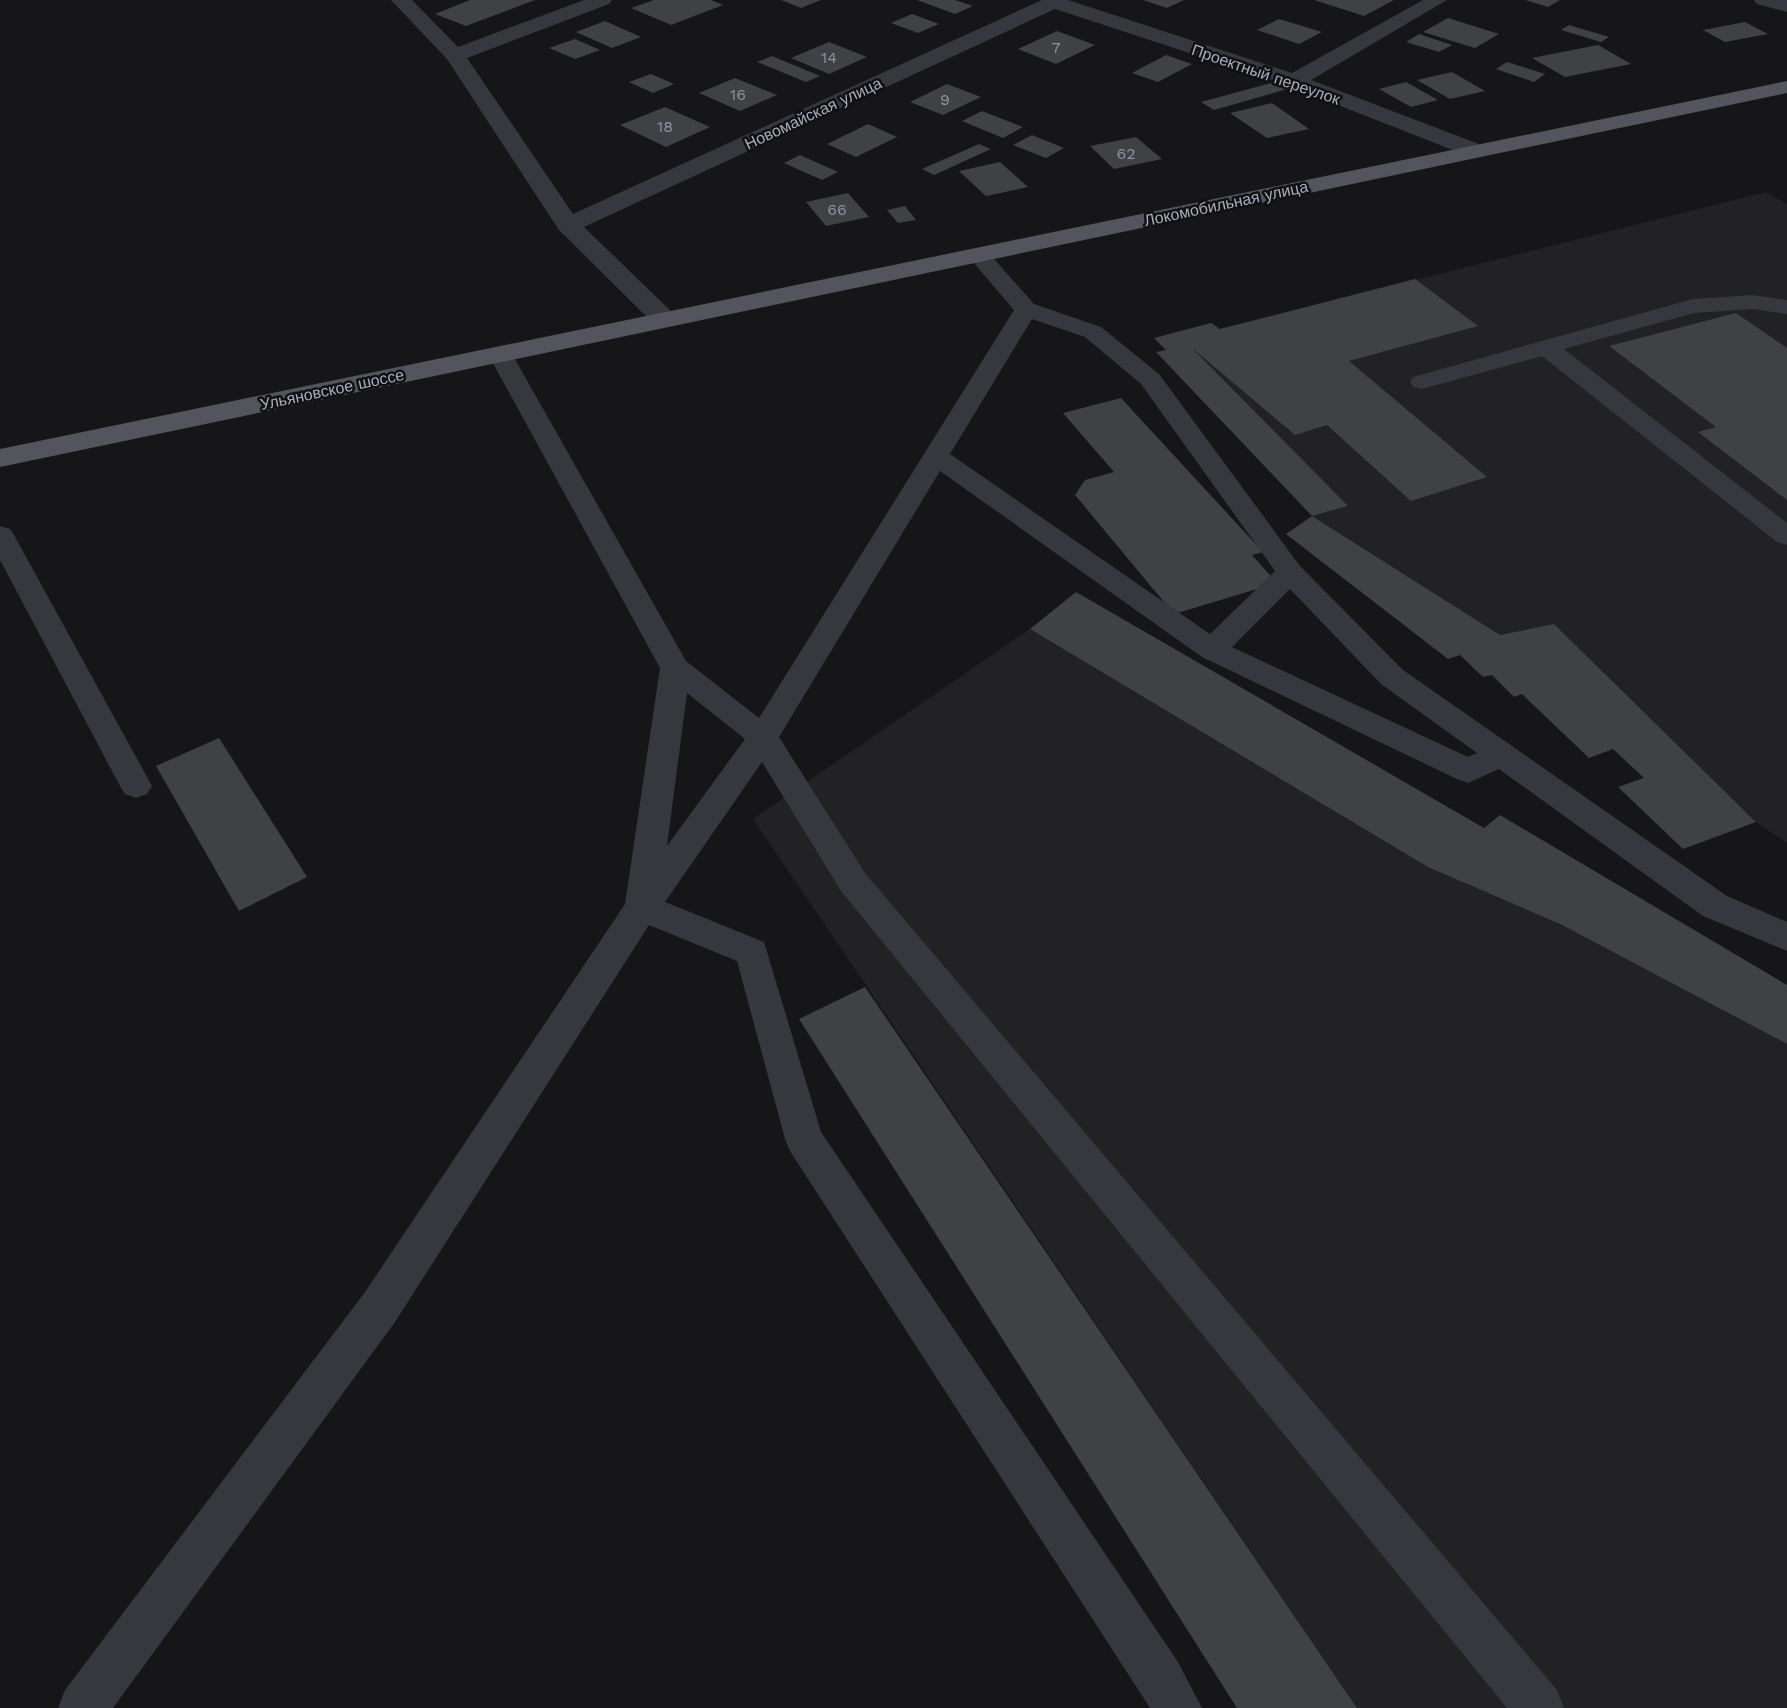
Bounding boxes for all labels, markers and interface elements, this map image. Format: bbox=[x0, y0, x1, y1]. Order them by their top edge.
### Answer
house number: 7 bbox=[1052, 38, 1061, 57]
street label: Проектный переулок bbox=[1189, 40, 1343, 109]
house number: 14 bbox=[821, 48, 837, 67]
street label: Новомайская улица bbox=[742, 73, 885, 154]
house number: 16 bbox=[730, 85, 746, 104]
house number: 9 bbox=[940, 90, 950, 109]
house number: 18 bbox=[657, 117, 673, 136]
house number: 62 bbox=[1116, 144, 1136, 163]
street label: Локомобильная улица bbox=[1142, 177, 1310, 230]
house number: 66 bbox=[827, 200, 847, 219]
street label: Ульяновское шоссе bbox=[258, 365, 406, 414]

